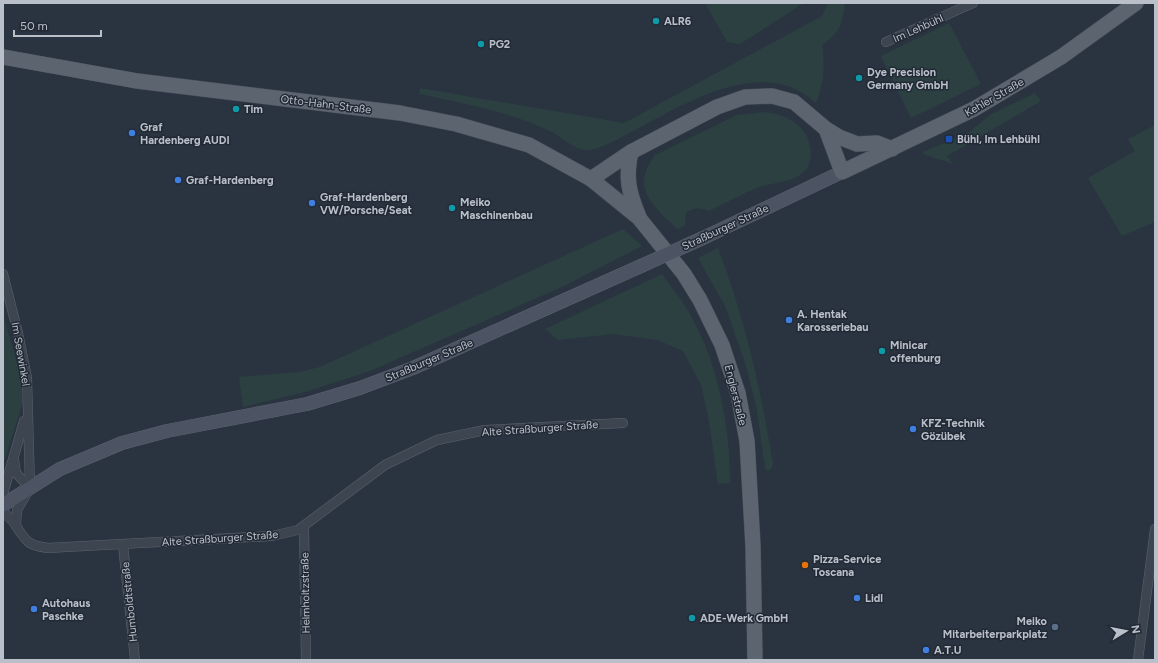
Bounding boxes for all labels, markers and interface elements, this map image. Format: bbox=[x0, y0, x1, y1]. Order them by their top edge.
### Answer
scale bar bbox=[14, 12, 101, 38]
street label: Im Lehbühl bbox=[891, 12, 946, 45]
place label: ALR6 bbox=[664, 15, 692, 28]
marker: ALR6 bbox=[651, 16, 661, 26]
text: 50 m bbox=[20, 19, 48, 33]
place label: PG2 bbox=[489, 38, 510, 51]
marker: PG2 bbox=[476, 39, 486, 49]
place label: Dye Precision Germany GmbH bbox=[867, 66, 949, 92]
marker: Dye Precision Germany GmbH bbox=[854, 73, 864, 83]
street label: Kehler Straße bbox=[962, 75, 1026, 120]
street label: Otto-Hahn-Straße bbox=[280, 93, 372, 116]
place label: Tim bbox=[244, 103, 263, 116]
marker: Tim bbox=[231, 104, 241, 114]
place label: Graf Hardenberg AUDI bbox=[140, 121, 230, 147]
marker: Graf Hardenberg AUDI bbox=[127, 128, 137, 138]
place label: Bühl, Im Lehbühl bbox=[957, 133, 1040, 146]
marker: Bühl, Im Lehbühl bbox=[944, 134, 954, 144]
place label: Graf-Hardenberg bbox=[186, 174, 274, 187]
marker: Graf-Hardenberg bbox=[173, 175, 183, 185]
place label: Graf-Hardenberg VW/Porsche/Seat bbox=[320, 191, 412, 217]
place label: Meiko Maschinenbau bbox=[460, 196, 533, 222]
marker: Graf-Hardenberg VW/Porsche/Seat bbox=[307, 198, 317, 208]
street label: Straßburger Straße bbox=[680, 202, 771, 253]
marker: Meiko Maschinenbau bbox=[447, 203, 457, 213]
place label: A. Hentak Karosseriebau bbox=[797, 308, 869, 334]
marker: A. Hentak Karosseriebau bbox=[784, 315, 794, 325]
street label: Im Seewinkel bbox=[8, 321, 33, 387]
street label: Straßburger Straße bbox=[383, 336, 475, 385]
place label: Minicar offenburg bbox=[890, 339, 941, 365]
marker: Minicar offenburg bbox=[877, 346, 887, 356]
street label: Englerstraße bbox=[722, 363, 749, 427]
place label: KFZ-Technik Gözübek bbox=[921, 417, 985, 443]
street label: Alte Straßburger Straße bbox=[481, 418, 599, 439]
marker: KFZ-Technik Gözübek bbox=[908, 424, 918, 434]
street label: Alte Straßburger Straße bbox=[161, 528, 279, 549]
street label: Helmholtzstraße bbox=[298, 552, 313, 634]
place label: Pizza-Service Toscana bbox=[813, 553, 881, 579]
marker: Pizza-Service Toscana bbox=[800, 560, 810, 570]
street label: Humboldtstraße bbox=[119, 561, 140, 643]
place label: Lidl bbox=[865, 592, 883, 605]
marker: Lidl bbox=[852, 593, 862, 603]
place label: Autohaus Paschke bbox=[42, 597, 90, 623]
marker: Autohaus Paschke bbox=[29, 604, 39, 614]
north arrow bbox=[1106, 611, 1146, 651]
place label: ADE-Werk GmbH bbox=[700, 612, 788, 625]
marker: ADE-Werk GmbH bbox=[687, 613, 697, 623]
place label: Meiko Mitarbeiterparkplatz bbox=[943, 615, 1048, 641]
marker: Meiko Mitarbeiterparkplatz bbox=[1050, 622, 1060, 632]
text: N bbox=[1128, 624, 1142, 635]
place label: A.T.U bbox=[934, 644, 962, 657]
marker: A.T.U bbox=[921, 645, 931, 655]

